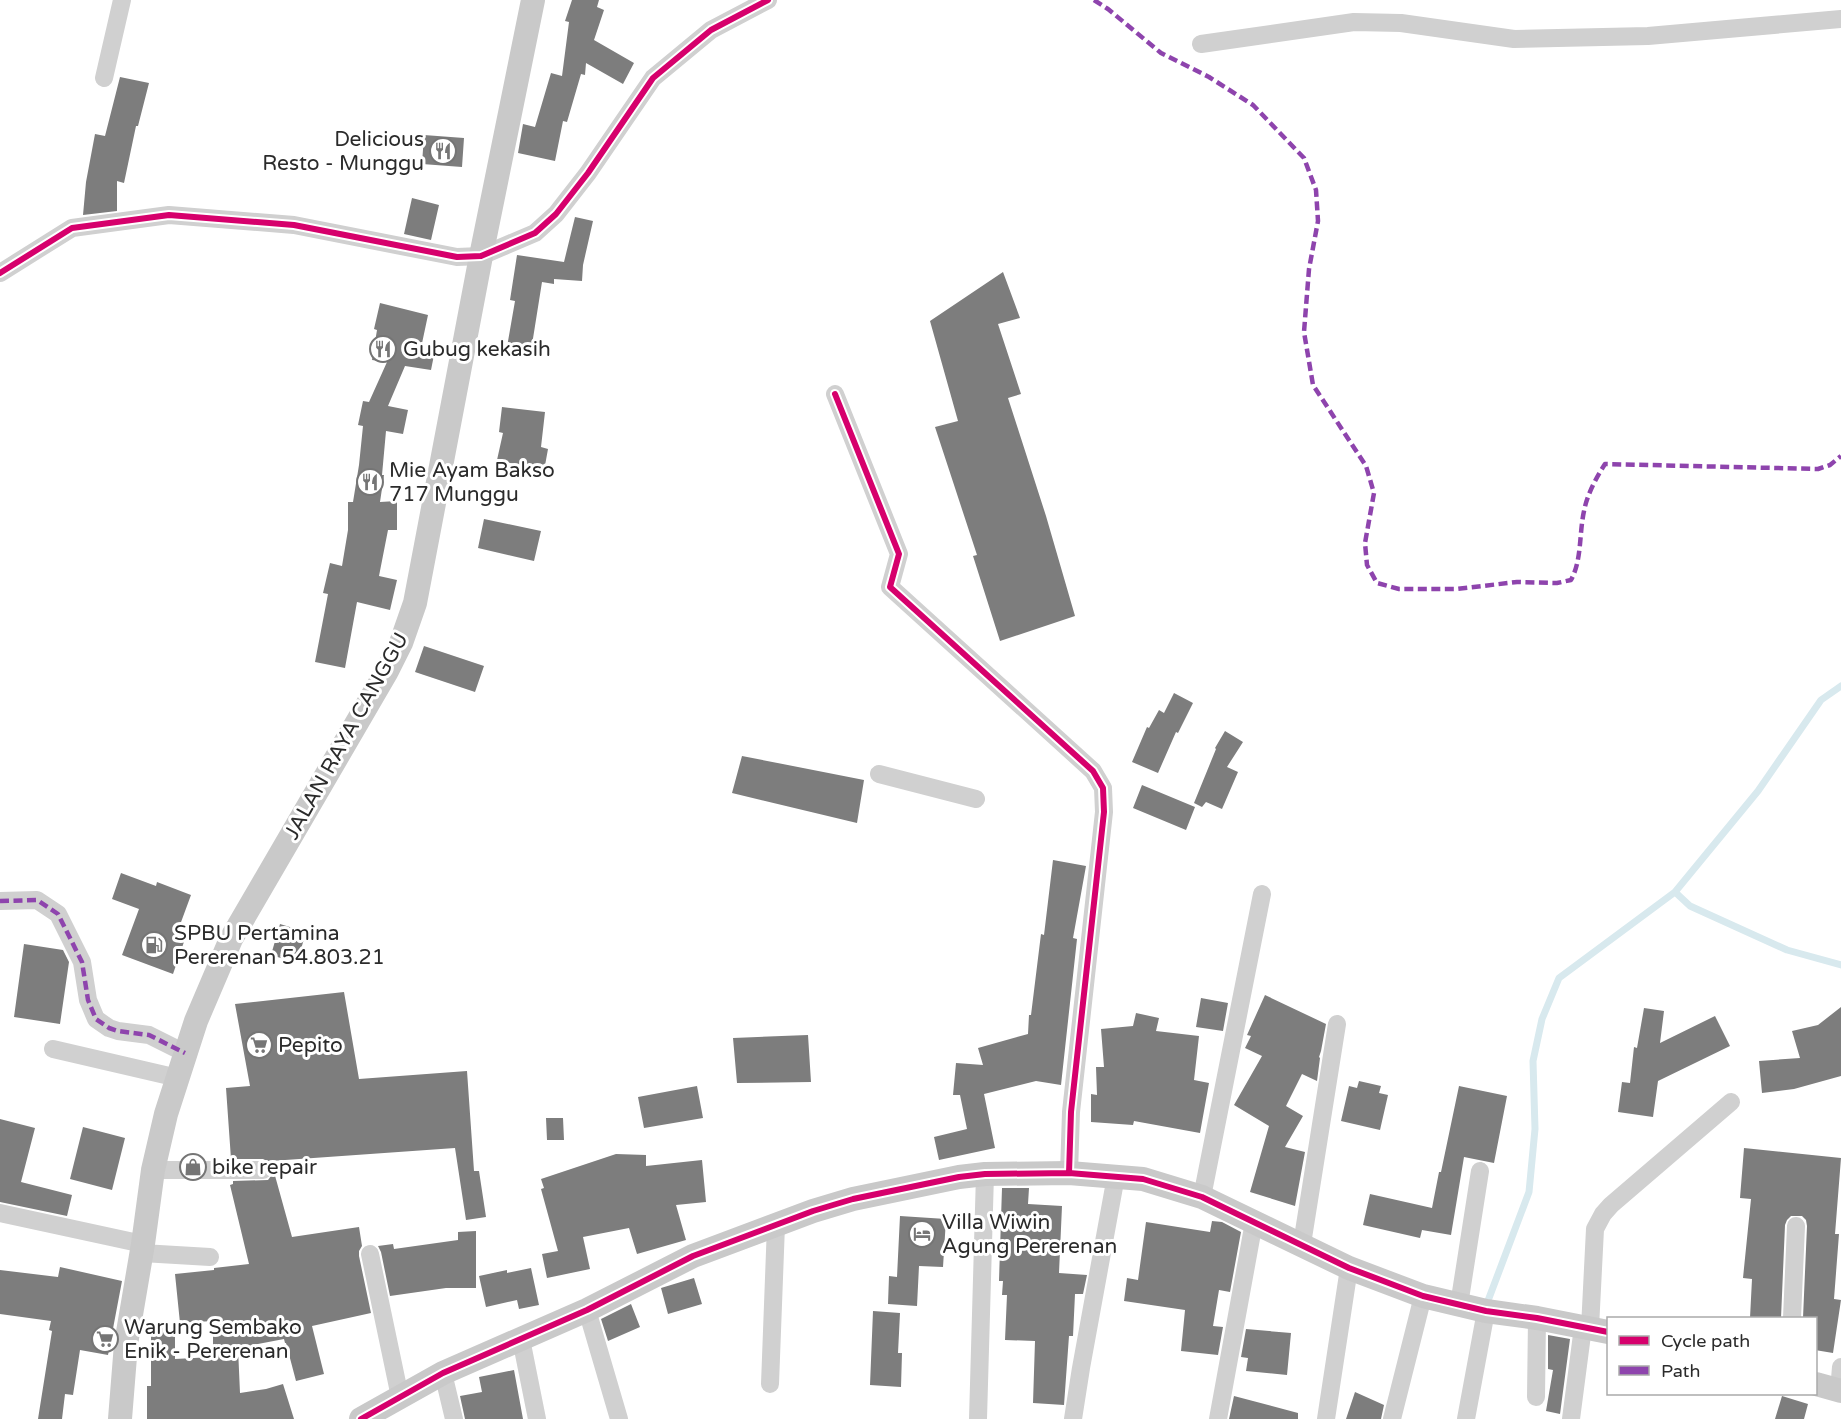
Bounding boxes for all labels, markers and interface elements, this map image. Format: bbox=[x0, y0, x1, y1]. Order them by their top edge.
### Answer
place label: Delicious Resto - Munggu bbox=[262, 127, 424, 176]
restaurant icon: Delicious Resto - Munggu bbox=[428, 136, 458, 166]
restaurant icon: Gubug kekasih bbox=[368, 334, 398, 364]
place label: Gubug kekasih bbox=[403, 337, 551, 362]
place label: Mie Ayam Bakso 717 Munggu bbox=[389, 458, 555, 507]
restaurant icon: Mie Ayam Bakso 717 Munggu bbox=[355, 467, 385, 497]
street label: JALAN RAYA CANGGU bbox=[279, 628, 414, 844]
place label: SPBU Pertamina Pererenan 54.803.21 bbox=[174, 921, 385, 970]
fuel station icon: SPBU Pertamina Pererenan 54.803.21 bbox=[139, 930, 169, 960]
supermarket icon: Pepito bbox=[244, 1030, 274, 1060]
place label: Pepito bbox=[278, 1033, 343, 1058]
shop icon: bike repair bbox=[178, 1152, 208, 1182]
place label: bike repair bbox=[212, 1155, 317, 1180]
place label: Villa Wiwin Agung Pererenan bbox=[942, 1210, 1117, 1259]
hotel icon: Villa Wiwin Agung Pererenan bbox=[907, 1219, 937, 1249]
place label: Warung Sembako Enik - Pererenan bbox=[124, 1315, 302, 1364]
legend bbox=[1607, 1317, 1817, 1395]
supermarket icon: Warung Sembako Enik - Pererenan bbox=[90, 1324, 120, 1354]
text: Cycle path bbox=[1661, 1330, 1750, 1352]
text: Path bbox=[1661, 1360, 1700, 1382]

